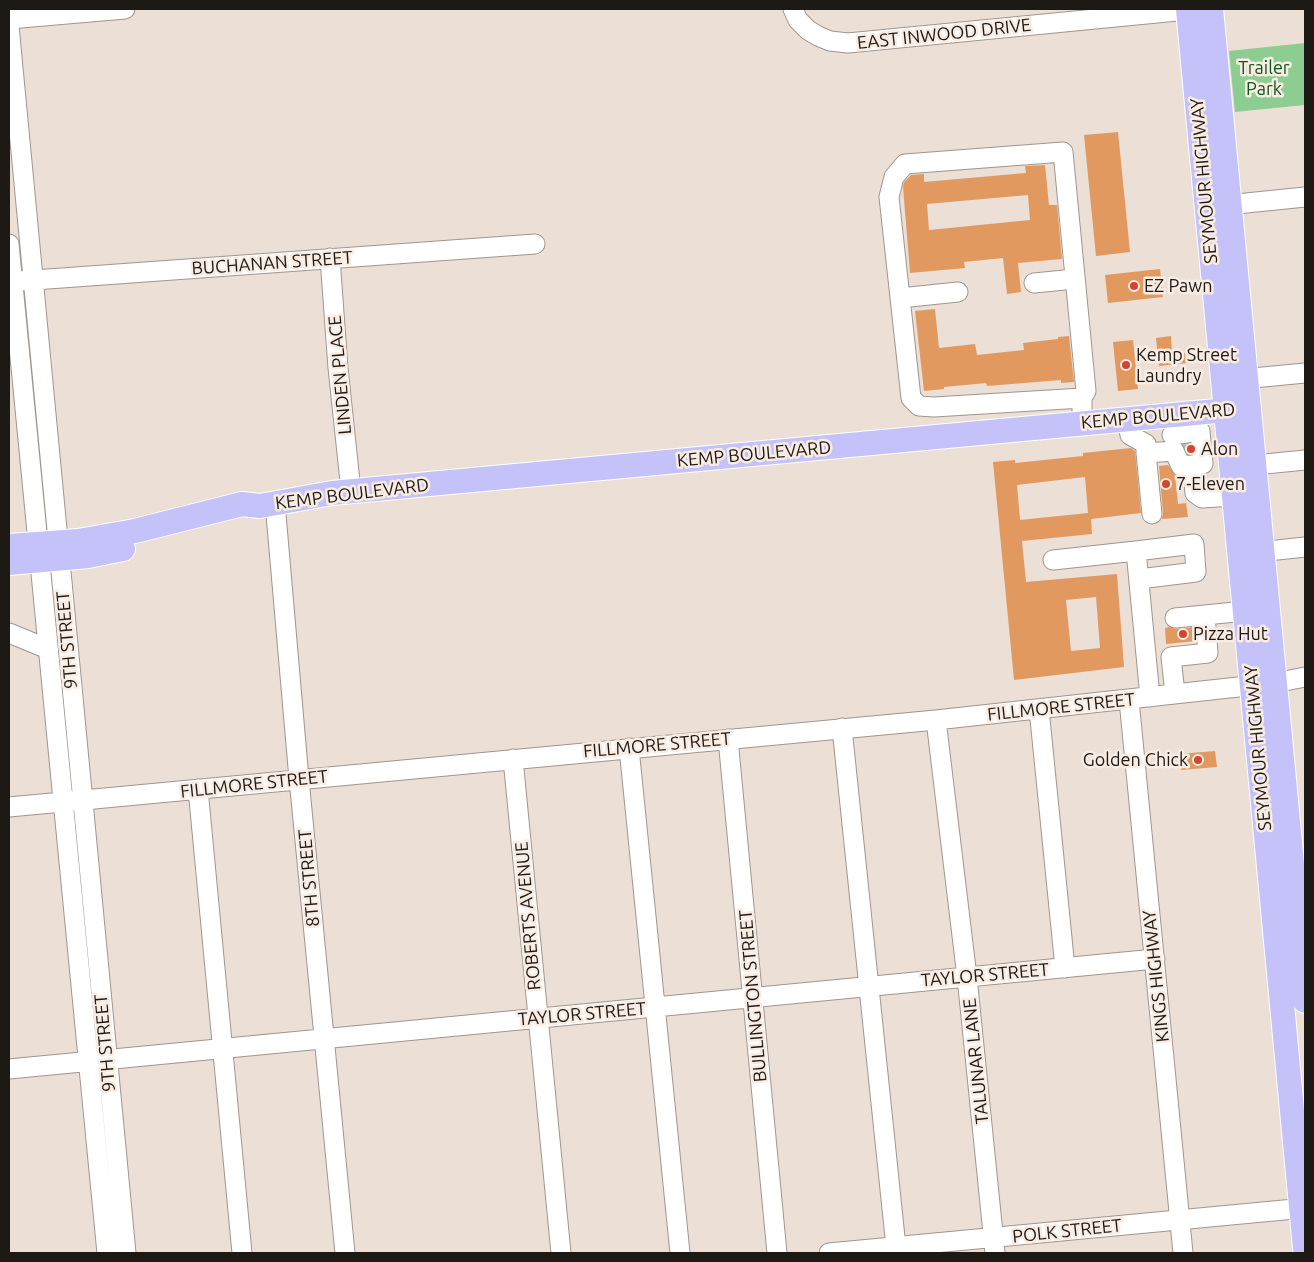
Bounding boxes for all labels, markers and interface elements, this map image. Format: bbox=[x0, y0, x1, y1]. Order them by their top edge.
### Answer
street label: EAST INWOOD DRIVE bbox=[856, 14, 1032, 54]
park label: Trailer Park bbox=[1238, 57, 1290, 100]
street label: SEYMOUR HIGHWAY bbox=[1186, 97, 1222, 265]
street label: BUCHANAN STREET bbox=[191, 247, 353, 279]
place label: EZ Pawn bbox=[1144, 275, 1213, 297]
marker: EZ Pawn bbox=[1128, 280, 1140, 292]
street label: LINDEN PLACE bbox=[324, 315, 356, 435]
place label: Kemp Street Laundry bbox=[1136, 344, 1237, 386]
marker: Kemp Street Laundry bbox=[1120, 359, 1132, 371]
street label: KEMP BOULEVARD bbox=[1080, 398, 1236, 434]
street label: KEMP BOULEVARD bbox=[676, 436, 832, 472]
place label: Alon bbox=[1201, 438, 1238, 460]
marker: Alon bbox=[1185, 443, 1197, 455]
place label: 7-Eleven bbox=[1176, 473, 1245, 495]
street label: KEMP BOULEVARD bbox=[274, 474, 430, 514]
marker: 7-Eleven bbox=[1160, 478, 1172, 490]
street label: 9TH STREET bbox=[52, 590, 82, 690]
place label: Pizza Hut bbox=[1193, 623, 1268, 645]
marker: Pizza Hut bbox=[1177, 628, 1189, 640]
street label: SEYMOUR HIGHWAY bbox=[1240, 664, 1276, 832]
street label: FILLMORE STREET bbox=[986, 689, 1136, 725]
street label: FILLMORE STREET bbox=[582, 728, 732, 762]
place label: Golden Chick bbox=[1083, 749, 1188, 771]
marker: Golden Chick bbox=[1192, 754, 1204, 766]
street label: FILLMORE STREET bbox=[179, 766, 329, 802]
street label: 8TH STREET bbox=[294, 828, 324, 928]
street label: ROBERTS AVENUE bbox=[511, 841, 545, 991]
street label: BULLINGTON STREET bbox=[735, 909, 771, 1083]
street label: KINGS HIGHWAY bbox=[1138, 909, 1174, 1043]
street label: TAYLOR STREET bbox=[920, 959, 1050, 991]
street label: 9TH STREET bbox=[90, 993, 120, 1093]
street label: TALUNAR LANE bbox=[959, 997, 993, 1125]
street label: TAYLOR STREET bbox=[517, 998, 647, 1030]
street label: POLK STREET bbox=[1011, 1215, 1123, 1247]

